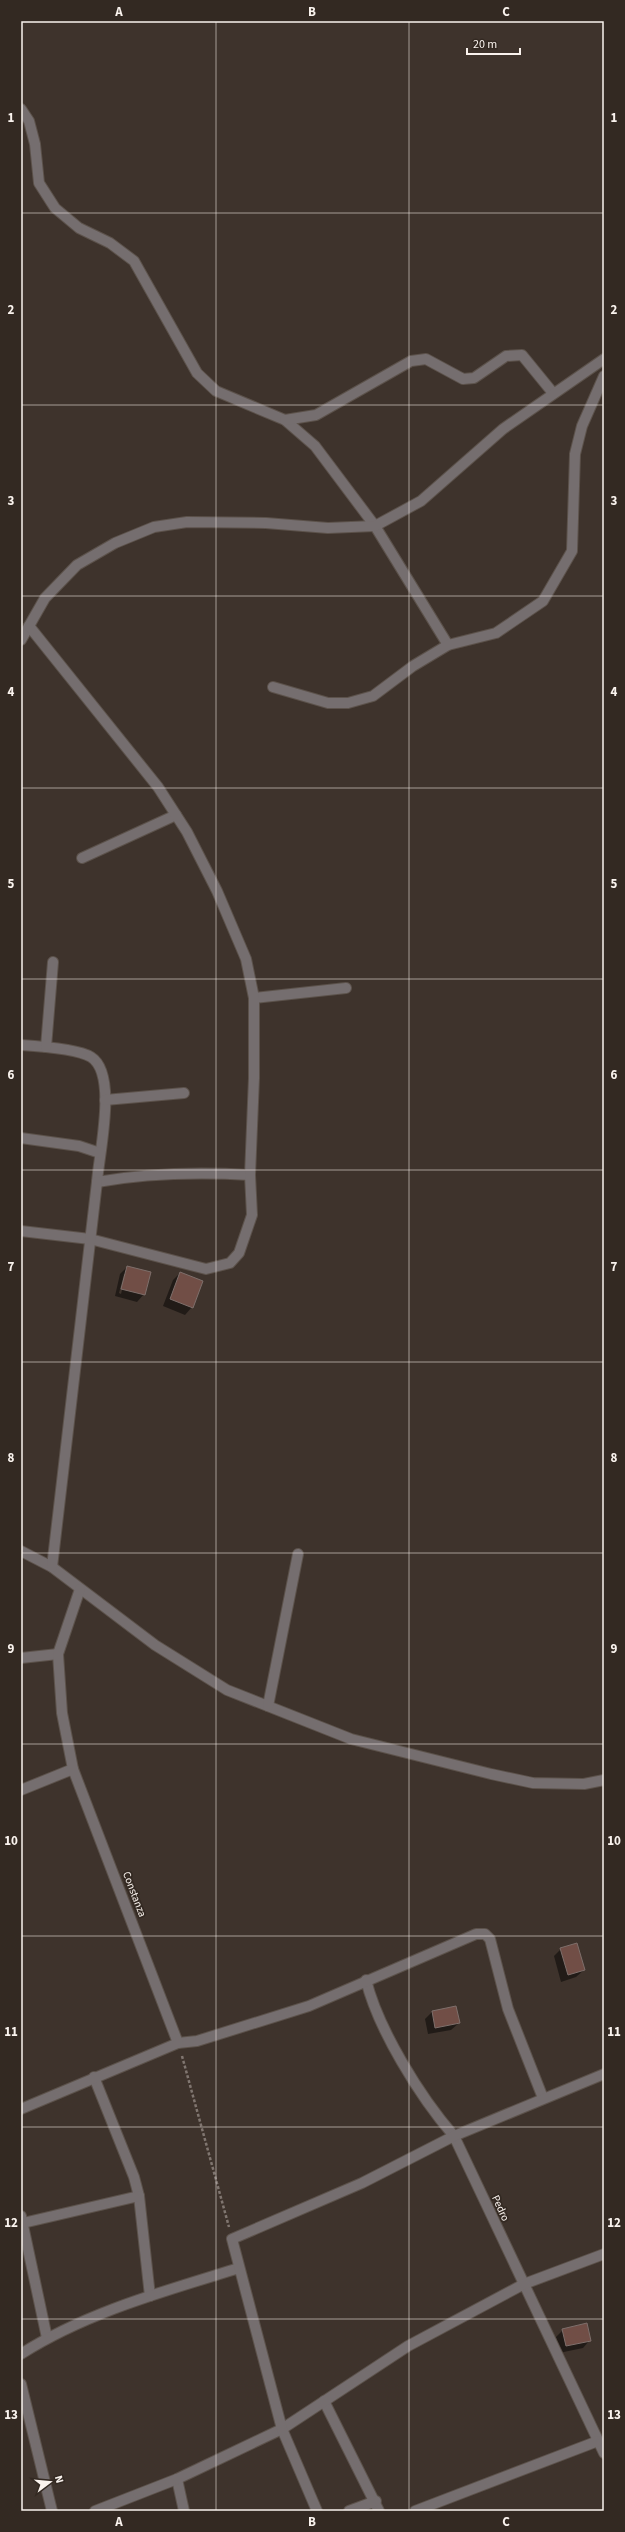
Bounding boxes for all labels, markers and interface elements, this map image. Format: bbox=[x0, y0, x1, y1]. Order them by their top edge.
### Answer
text: A bbox=[114, 3, 123, 21]
text: B bbox=[308, 3, 316, 21]
text: C bbox=[502, 3, 510, 21]
scale bar bbox=[467, 30, 520, 56]
text: 20 m bbox=[473, 36, 497, 53]
text: 1 bbox=[8, 109, 15, 127]
text: 1 bbox=[611, 109, 618, 127]
text: 2 bbox=[8, 301, 15, 319]
text: 2 bbox=[611, 301, 618, 319]
text: 3 bbox=[8, 492, 15, 510]
text: 3 bbox=[611, 492, 618, 510]
text: 4 bbox=[8, 683, 15, 701]
text: 4 bbox=[611, 683, 618, 701]
text: 5 bbox=[8, 875, 15, 893]
text: 5 bbox=[611, 875, 618, 893]
text: 6 bbox=[8, 1066, 15, 1084]
text: 6 bbox=[611, 1066, 618, 1084]
text: 7 bbox=[8, 1258, 15, 1276]
text: 7 bbox=[611, 1258, 618, 1276]
text: 8 bbox=[8, 1449, 15, 1467]
text: 8 bbox=[611, 1449, 618, 1467]
text: 9 bbox=[8, 1640, 15, 1658]
text: 9 bbox=[611, 1640, 618, 1658]
text: 10 bbox=[4, 1832, 18, 1850]
text: 10 bbox=[607, 1832, 621, 1850]
street label: Constanza bbox=[119, 1869, 150, 1919]
text: 11 bbox=[4, 2023, 18, 2041]
text: 11 bbox=[607, 2023, 621, 2041]
street label: Pedro bbox=[488, 2193, 513, 2224]
text: 12 bbox=[4, 2214, 18, 2232]
text: 12 bbox=[607, 2214, 621, 2232]
text: 13 bbox=[4, 2406, 18, 2424]
text: 13 bbox=[607, 2406, 621, 2424]
north arrow bbox=[30, 2462, 70, 2502]
text: N bbox=[51, 2474, 67, 2485]
text: A bbox=[114, 2513, 123, 2531]
text: B bbox=[308, 2513, 316, 2531]
text: C bbox=[502, 2513, 510, 2531]

